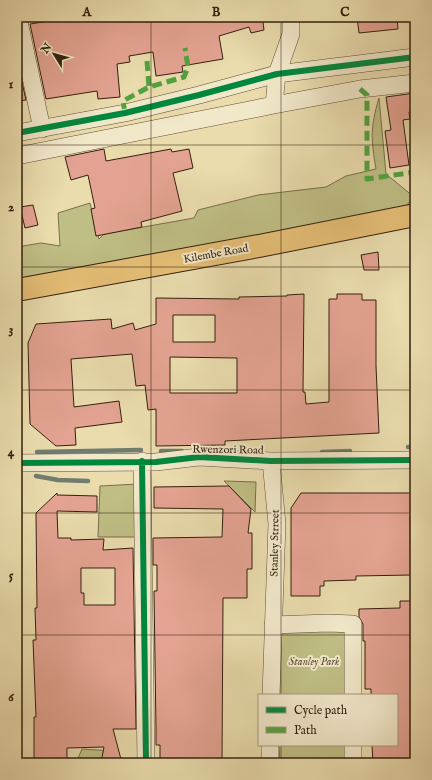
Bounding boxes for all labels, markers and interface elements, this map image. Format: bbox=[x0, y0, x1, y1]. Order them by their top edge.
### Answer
text: A bbox=[82, 4, 93, 21]
text: B bbox=[212, 4, 221, 21]
text: C bbox=[340, 4, 350, 21]
north arrow bbox=[34, 34, 74, 74]
text: N bbox=[38, 40, 56, 57]
text: 1 bbox=[9, 76, 14, 93]
text: 2 bbox=[8, 199, 14, 216]
street label: Kilembe Road bbox=[183, 241, 250, 267]
text: 3 bbox=[9, 321, 14, 338]
street label: Rwenzori Road bbox=[192, 442, 264, 458]
text: 4 bbox=[8, 444, 15, 461]
street label: Stanley Strreet bbox=[267, 509, 283, 577]
text: 5 bbox=[9, 567, 14, 584]
park label: Stanley Park bbox=[289, 655, 340, 669]
text: 6 bbox=[8, 689, 14, 706]
legend bbox=[258, 694, 398, 746]
text: Cycle path bbox=[294, 703, 348, 719]
text: Path bbox=[294, 723, 317, 738]

